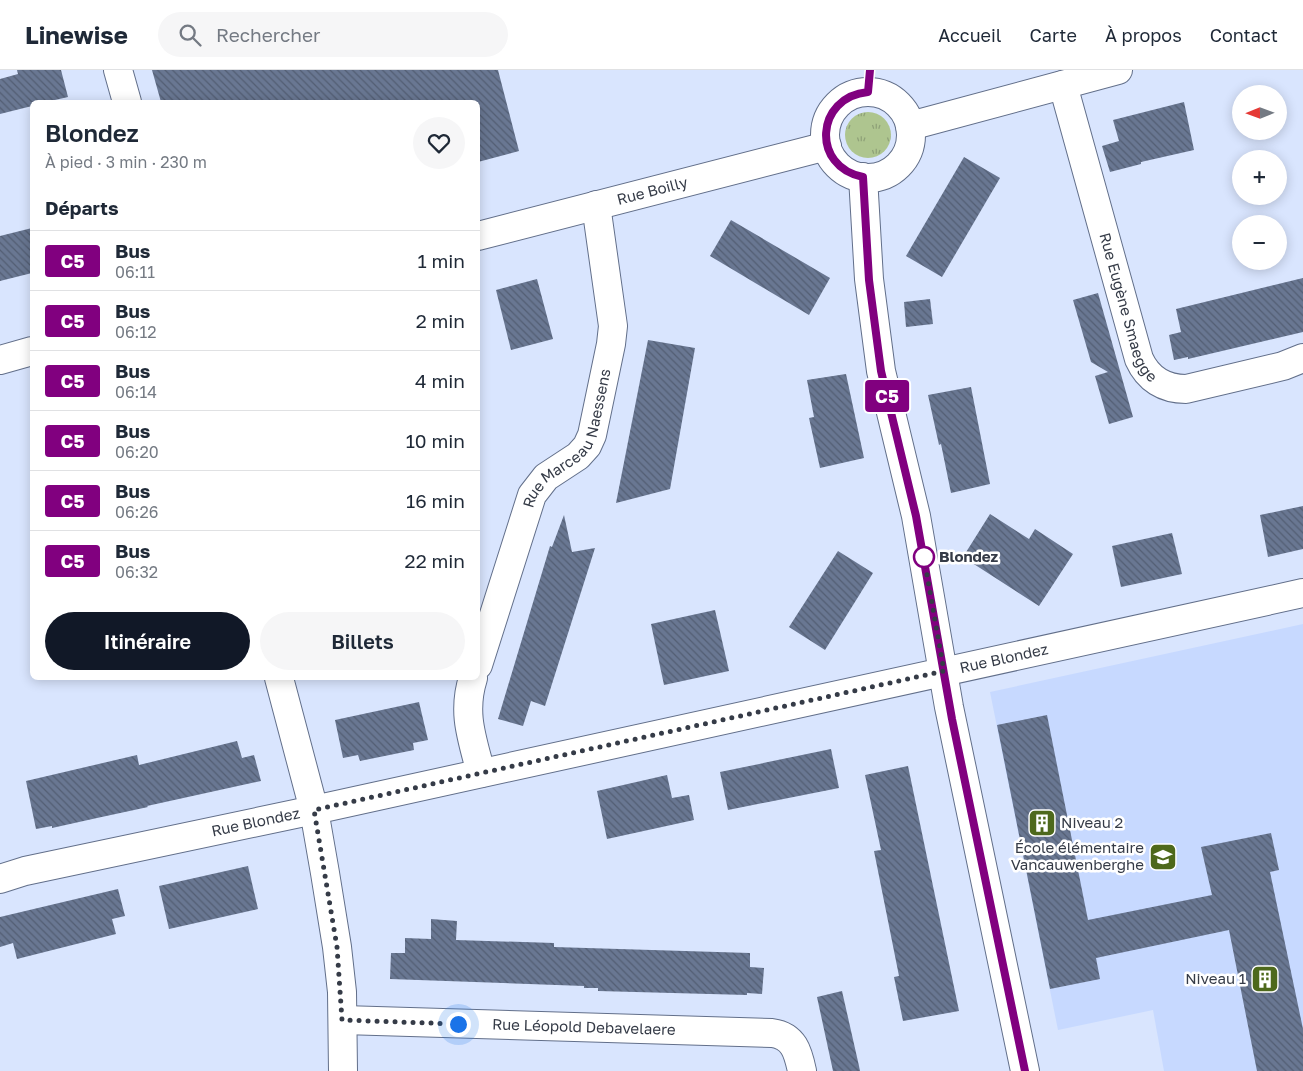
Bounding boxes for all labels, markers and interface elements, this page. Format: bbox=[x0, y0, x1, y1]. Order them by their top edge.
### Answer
search box bbox=[158, 12, 508, 57]
text: Linewise bbox=[25, 20, 128, 49]
icon: search bbox=[176, 21, 204, 49]
text: Rechercher bbox=[216, 23, 320, 46]
text: Accueil bbox=[938, 24, 1002, 46]
text: Carte bbox=[1030, 24, 1077, 46]
text: À propos bbox=[1105, 24, 1182, 46]
text: Contact bbox=[1210, 24, 1278, 46]
north arrow bbox=[1232, 85, 1288, 140]
map controls bbox=[1232, 85, 1287, 270]
button: heart bbox=[413, 117, 465, 169]
text: Blondez bbox=[45, 118, 139, 147]
button: + bbox=[1232, 150, 1287, 205]
text: À pied · 3 min · 230 m bbox=[45, 152, 207, 172]
street label: Rue Boilly bbox=[615, 172, 690, 208]
text: Départs bbox=[45, 196, 119, 219]
button: − bbox=[1232, 215, 1287, 270]
street label: Rue Eugène Smaegge bbox=[1096, 230, 1161, 386]
text: Bus bbox=[115, 239, 150, 262]
text: 1 min bbox=[417, 249, 465, 272]
text: C5 bbox=[61, 250, 84, 272]
text: 06:11 bbox=[115, 262, 155, 282]
text: Bus bbox=[115, 299, 150, 322]
text: 2 min bbox=[416, 309, 465, 332]
text: C5 bbox=[61, 310, 84, 332]
text: 06:12 bbox=[115, 322, 156, 342]
text: Bus bbox=[115, 359, 150, 382]
street label: Rue Marceau Naessens bbox=[519, 367, 614, 510]
text: 4 min bbox=[415, 369, 465, 392]
text: C5 bbox=[61, 370, 84, 392]
line badge: C5 bbox=[864, 380, 910, 412]
text: 06:14 bbox=[115, 382, 157, 402]
text: C5 bbox=[875, 385, 899, 407]
text: Bus bbox=[115, 419, 150, 442]
text: 10 min bbox=[406, 429, 465, 452]
text: C5 bbox=[61, 430, 84, 452]
text: 06:20 bbox=[115, 442, 159, 462]
text: Bus bbox=[115, 479, 150, 502]
text: 16 min bbox=[406, 489, 465, 512]
text: C5 bbox=[61, 490, 84, 512]
text: 06:26 bbox=[115, 502, 158, 522]
text: Bus bbox=[115, 539, 150, 562]
marker: Blondez bbox=[913, 546, 935, 568]
place label: Blondez bbox=[939, 547, 999, 565]
text: 22 min bbox=[405, 549, 465, 572]
text: C5 bbox=[61, 550, 84, 572]
text: 06:32 bbox=[115, 562, 158, 582]
button: Itinéraire bbox=[45, 612, 250, 670]
button: Billets bbox=[260, 612, 465, 670]
street label: Rue Blondez bbox=[958, 639, 1050, 676]
street label: Rue Blondez bbox=[210, 803, 302, 839]
building icon: Niveau 2 bbox=[1027, 808, 1057, 838]
place label: Niveau 2 bbox=[1061, 813, 1123, 831]
place label: École élémentaire Vancauwenberghe bbox=[1011, 838, 1144, 873]
school or university icon: École élémentaire Vancauwenberghe bbox=[1148, 842, 1178, 872]
building icon: Niveau 1 bbox=[1250, 964, 1280, 994]
place label: Niveau 1 bbox=[1185, 969, 1246, 987]
your location bbox=[446, 1012, 471, 1037]
street label: Rue Léopold Debavelaere bbox=[492, 1015, 676, 1038]

